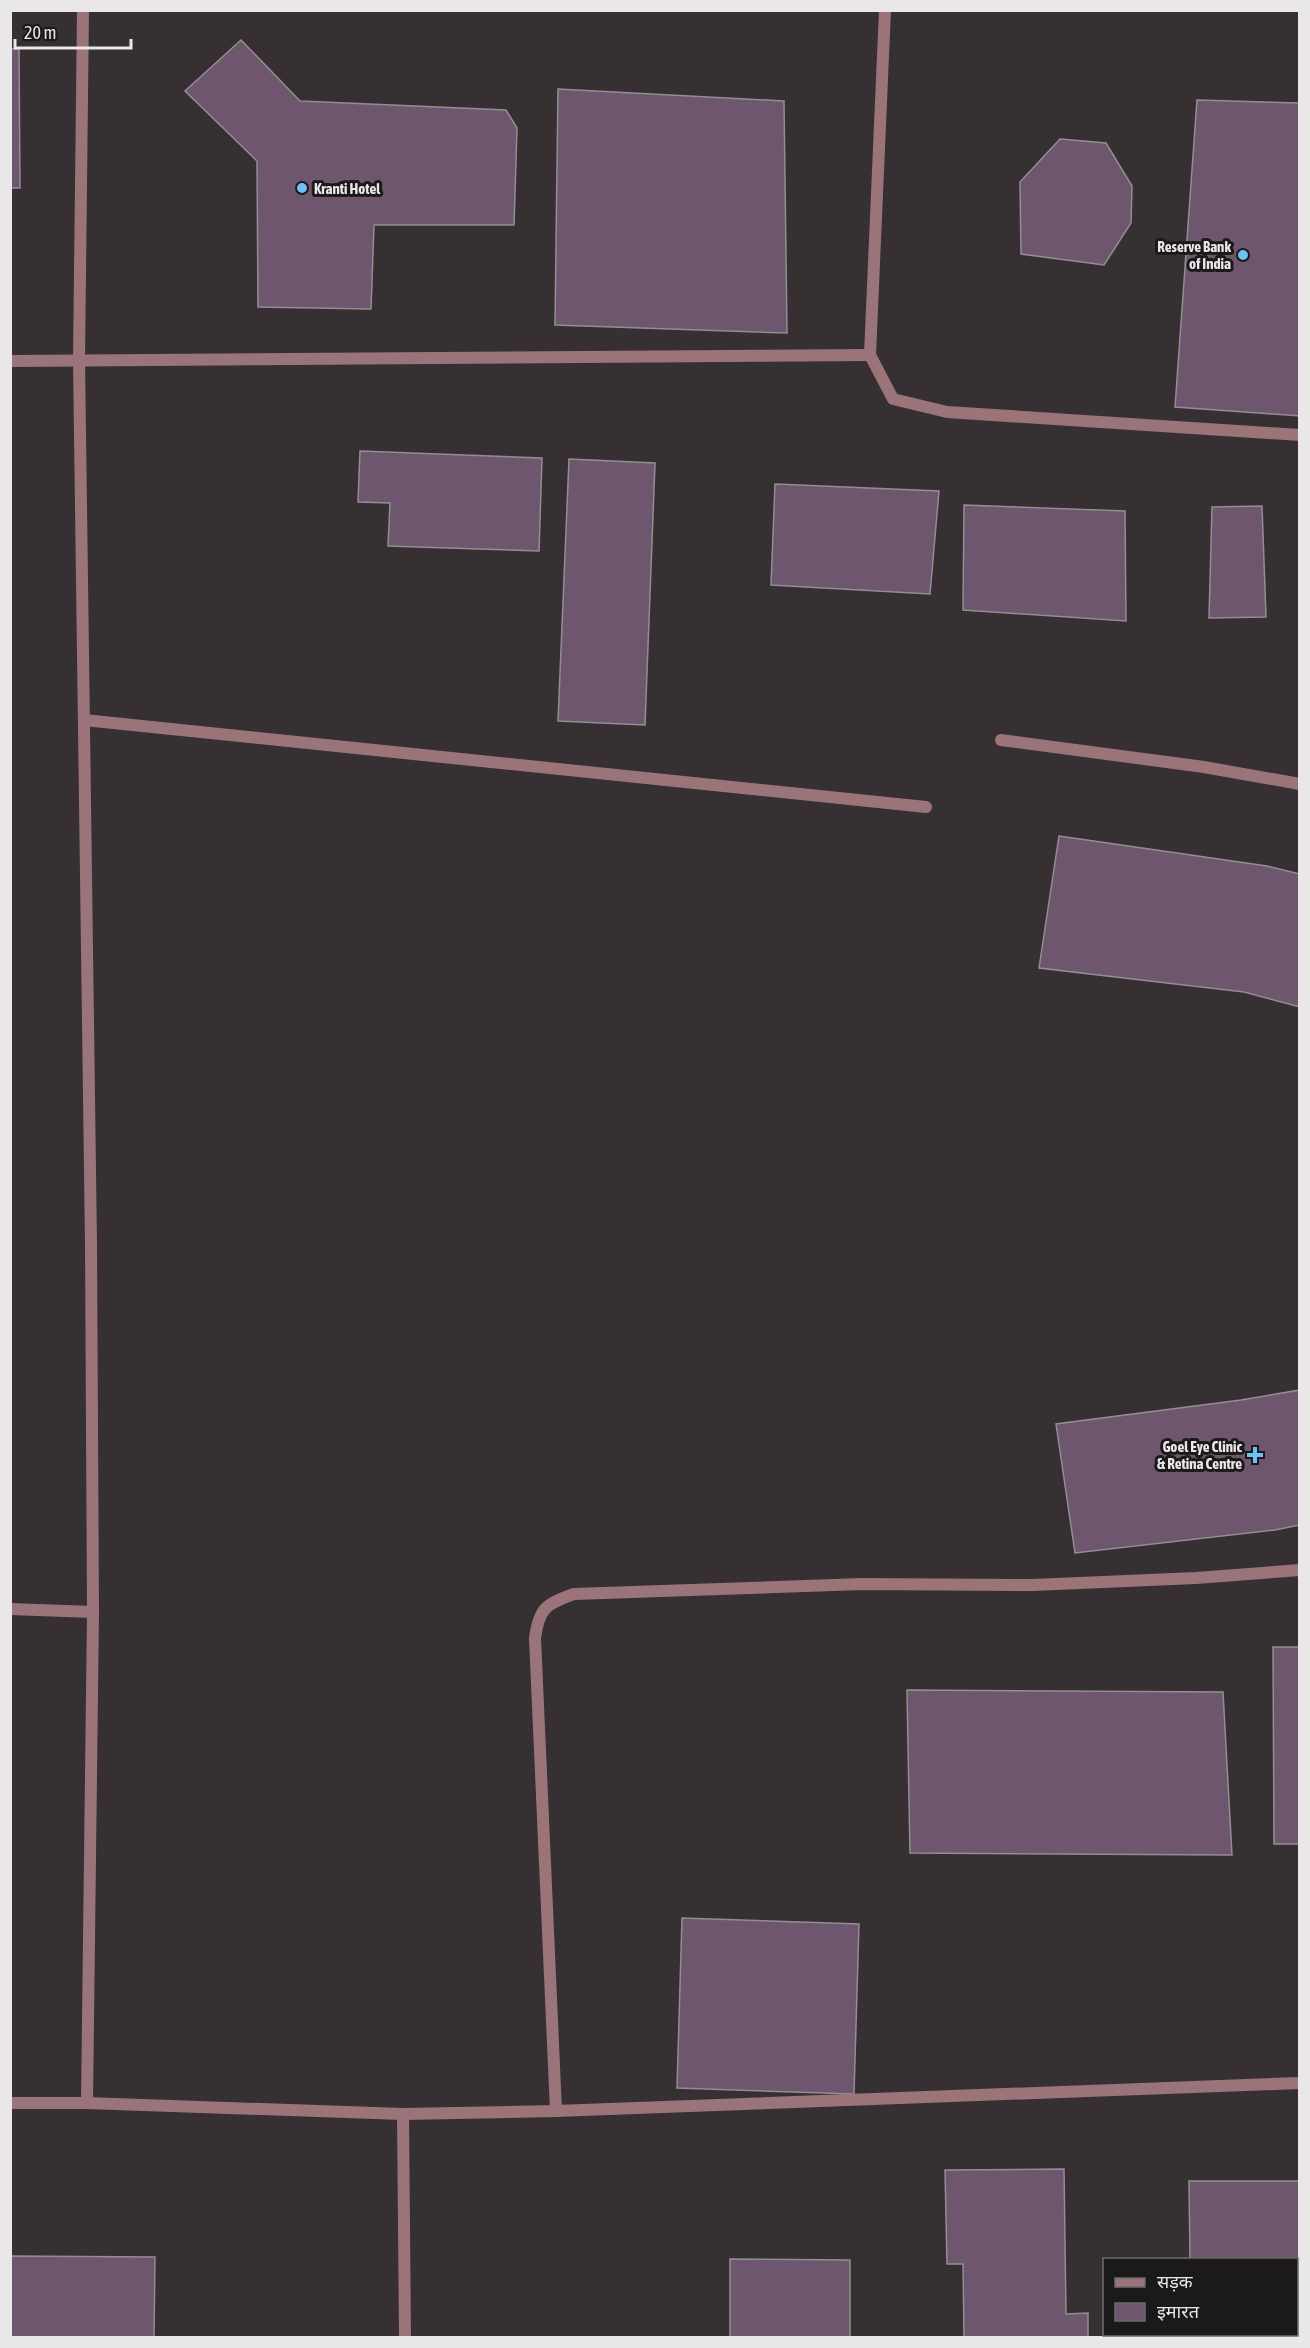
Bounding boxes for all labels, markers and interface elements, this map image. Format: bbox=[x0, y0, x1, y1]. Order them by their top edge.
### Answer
scale bar bbox=[15, 12, 130, 50]
text: 20 m bbox=[24, 22, 56, 43]
place label: Kranti Hotel bbox=[314, 180, 381, 197]
marker: Kranti Hotel bbox=[295, 181, 309, 195]
place label: Reserve Bank of India bbox=[1157, 238, 1231, 272]
marker: Reserve Bank of India bbox=[1236, 248, 1250, 262]
place label: Goel Eye Clinic & Retina Centre bbox=[1157, 1438, 1242, 1472]
marker: Goel Eye Clinic & Retina Centre bbox=[1246, 1446, 1264, 1464]
legend bbox=[1103, 2258, 1298, 2336]
text: सड़क bbox=[1157, 2271, 1194, 2292]
text: इमारत bbox=[1157, 2301, 1200, 2322]

